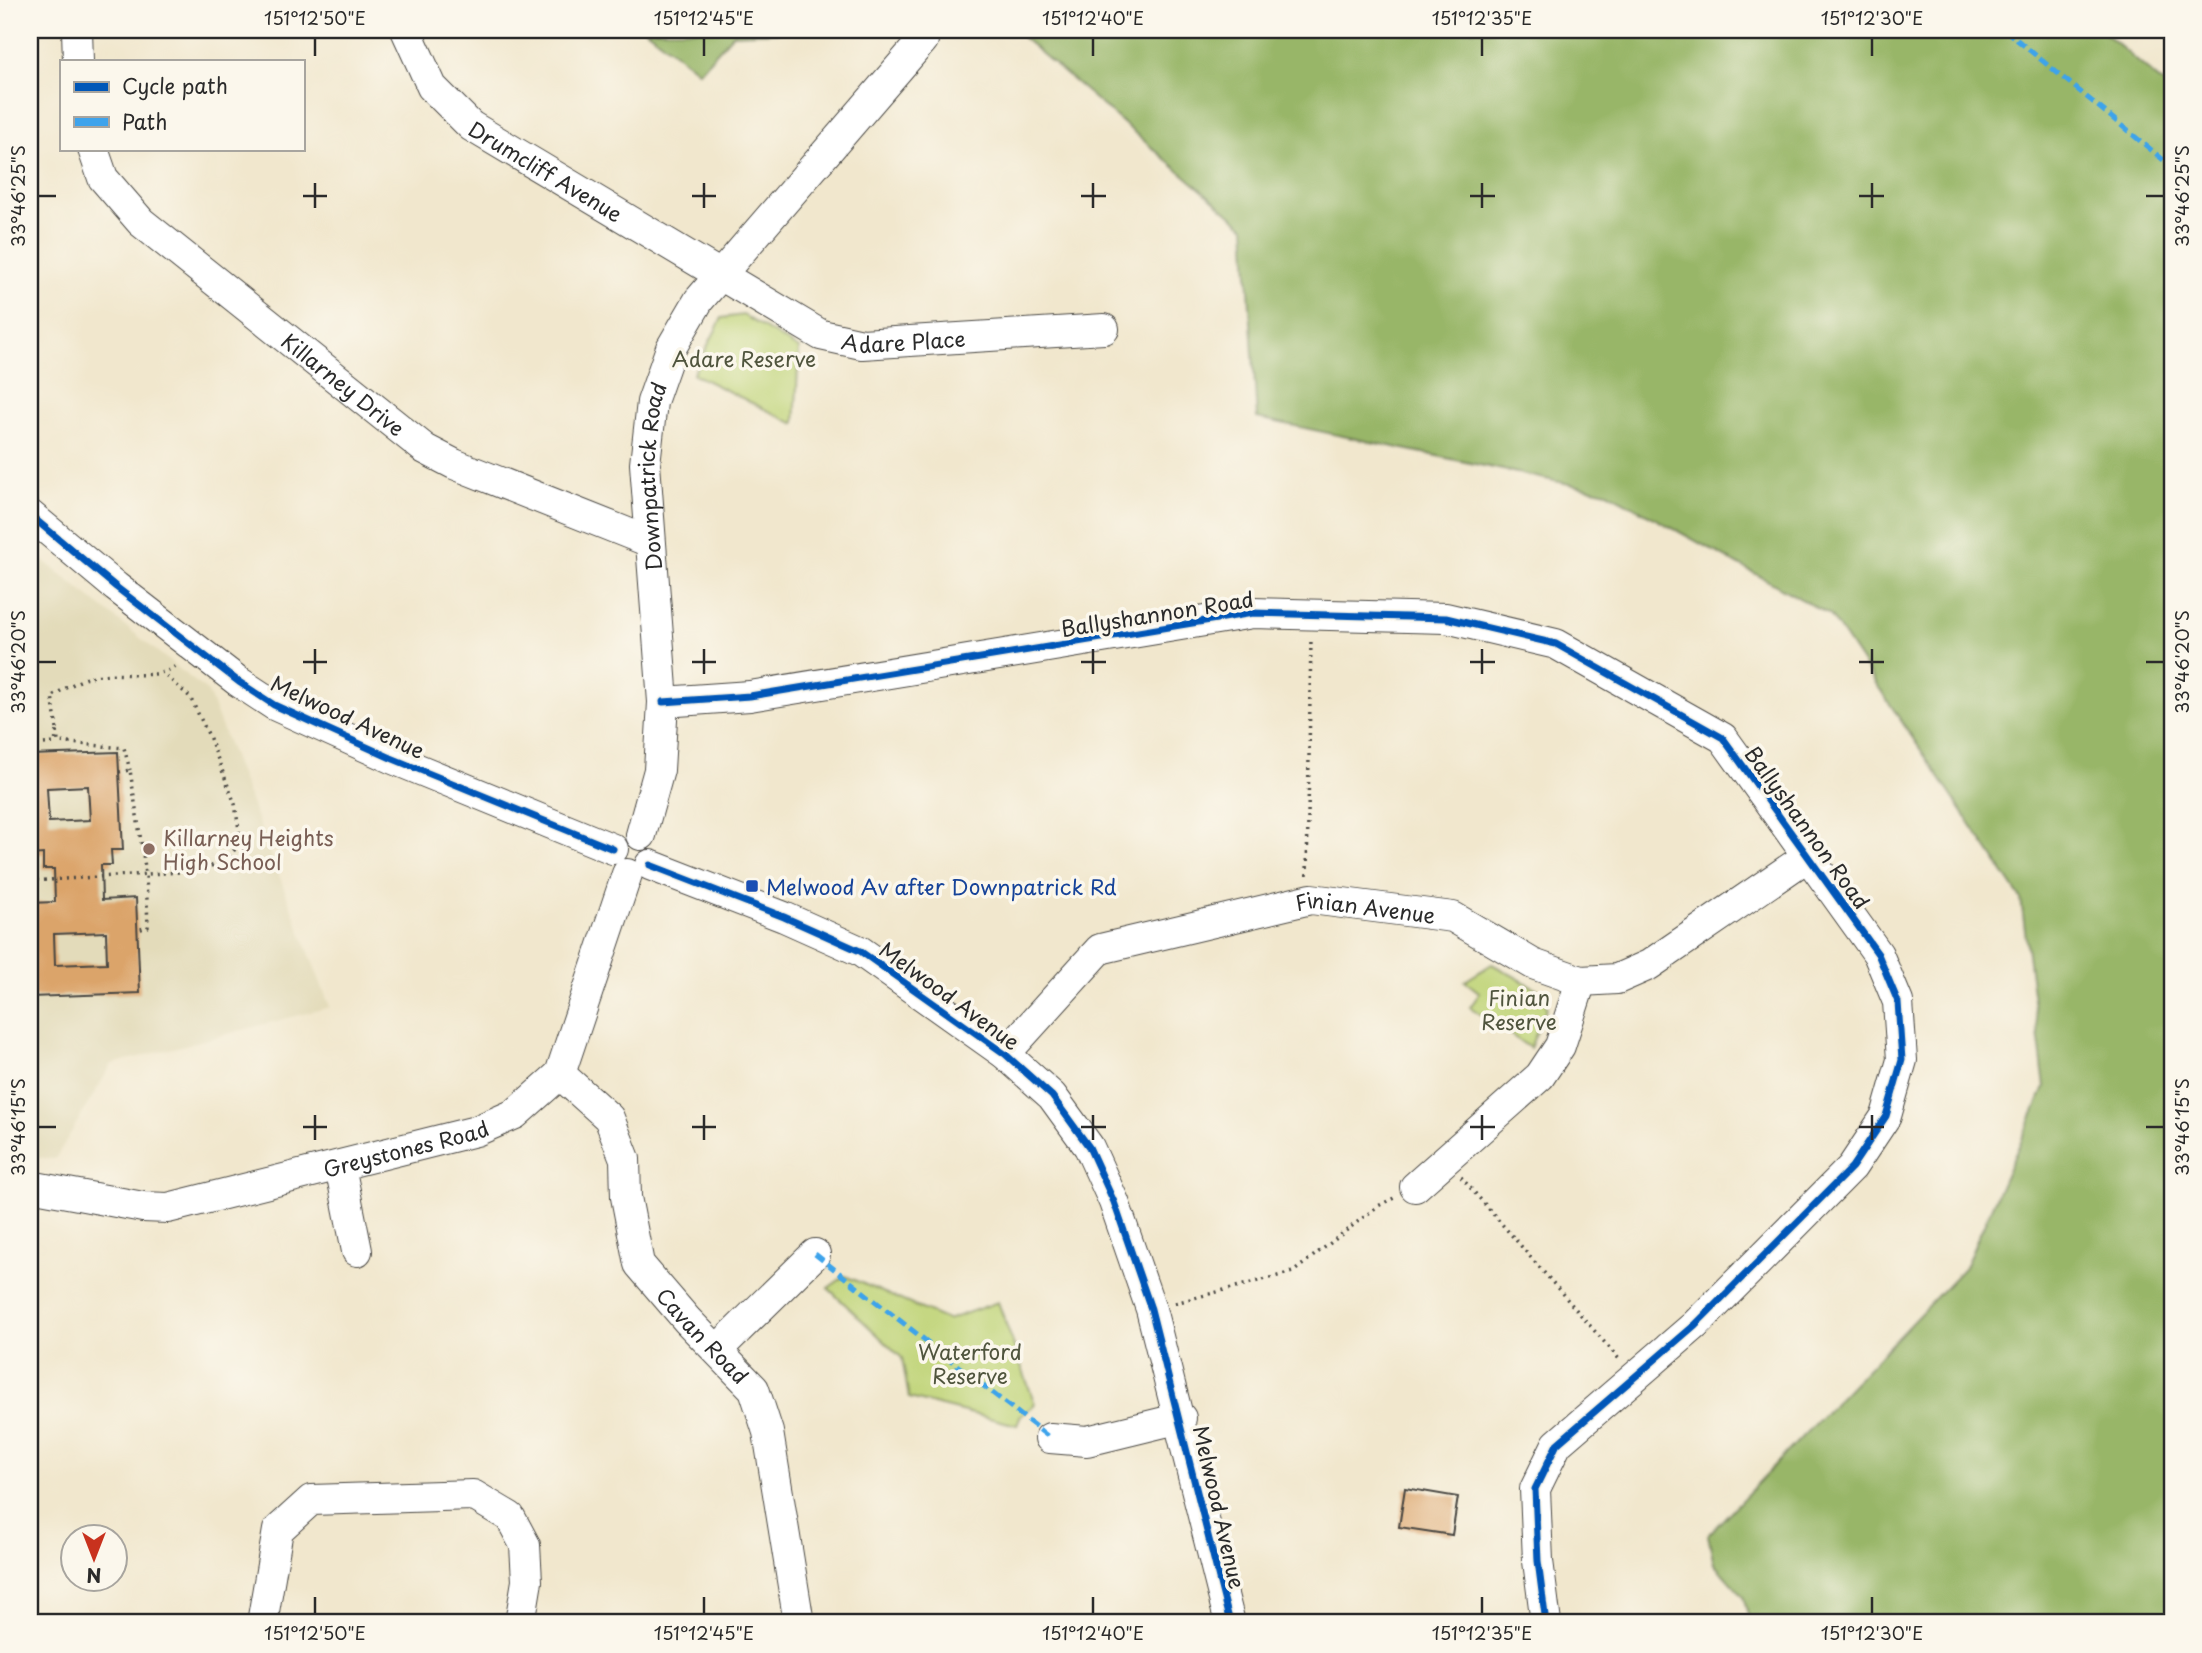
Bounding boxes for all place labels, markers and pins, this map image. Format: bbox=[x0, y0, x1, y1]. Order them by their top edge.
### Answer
place label: Killarney Heights High School bbox=[163, 821, 334, 877]
marker: Killarney Heights High School bbox=[141, 841, 157, 857]
place label: Melwood Av after Downpatrick Rd bbox=[766, 870, 1117, 902]
marker: Melwood Av after Downpatrick Rd bbox=[744, 878, 760, 894]

